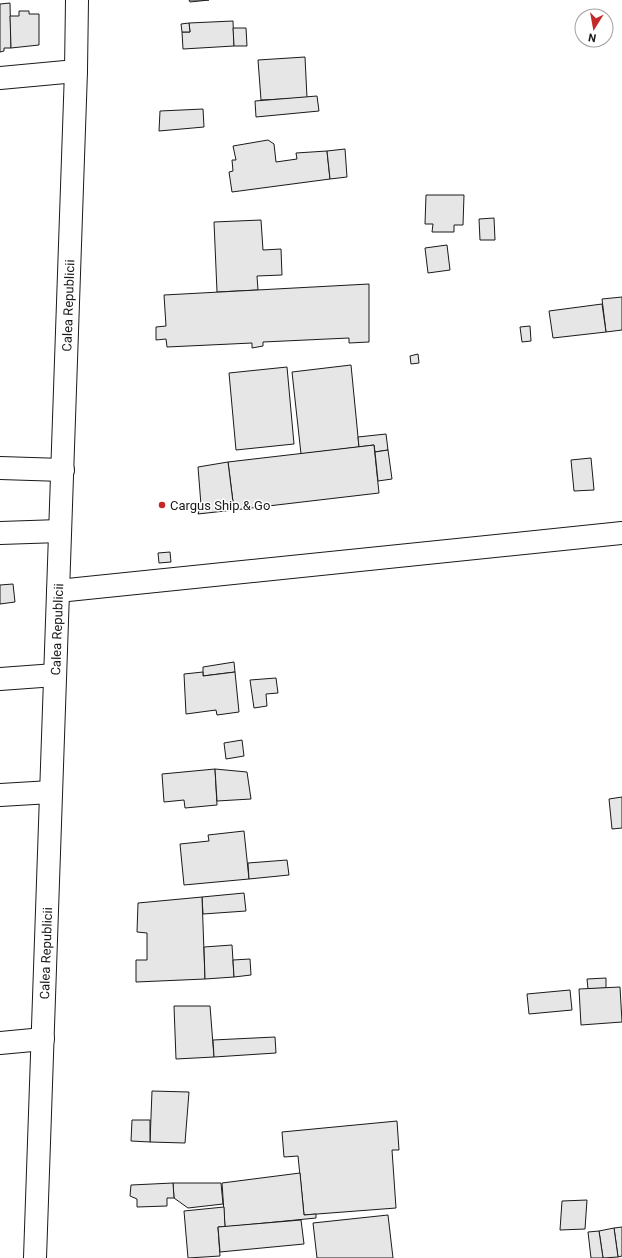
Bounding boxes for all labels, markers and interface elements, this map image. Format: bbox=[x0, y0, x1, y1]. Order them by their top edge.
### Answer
north arrow bbox=[574, 8, 614, 48]
text: N bbox=[587, 30, 597, 44]
street label: Calea Republicii bbox=[59, 259, 77, 352]
place label: Cargus Ship & Go bbox=[170, 498, 270, 513]
marker: Cargus Ship & Go bbox=[157, 500, 167, 510]
street label: Calea Republicii bbox=[48, 583, 66, 676]
street label: Calea Republicii bbox=[36, 907, 55, 999]

